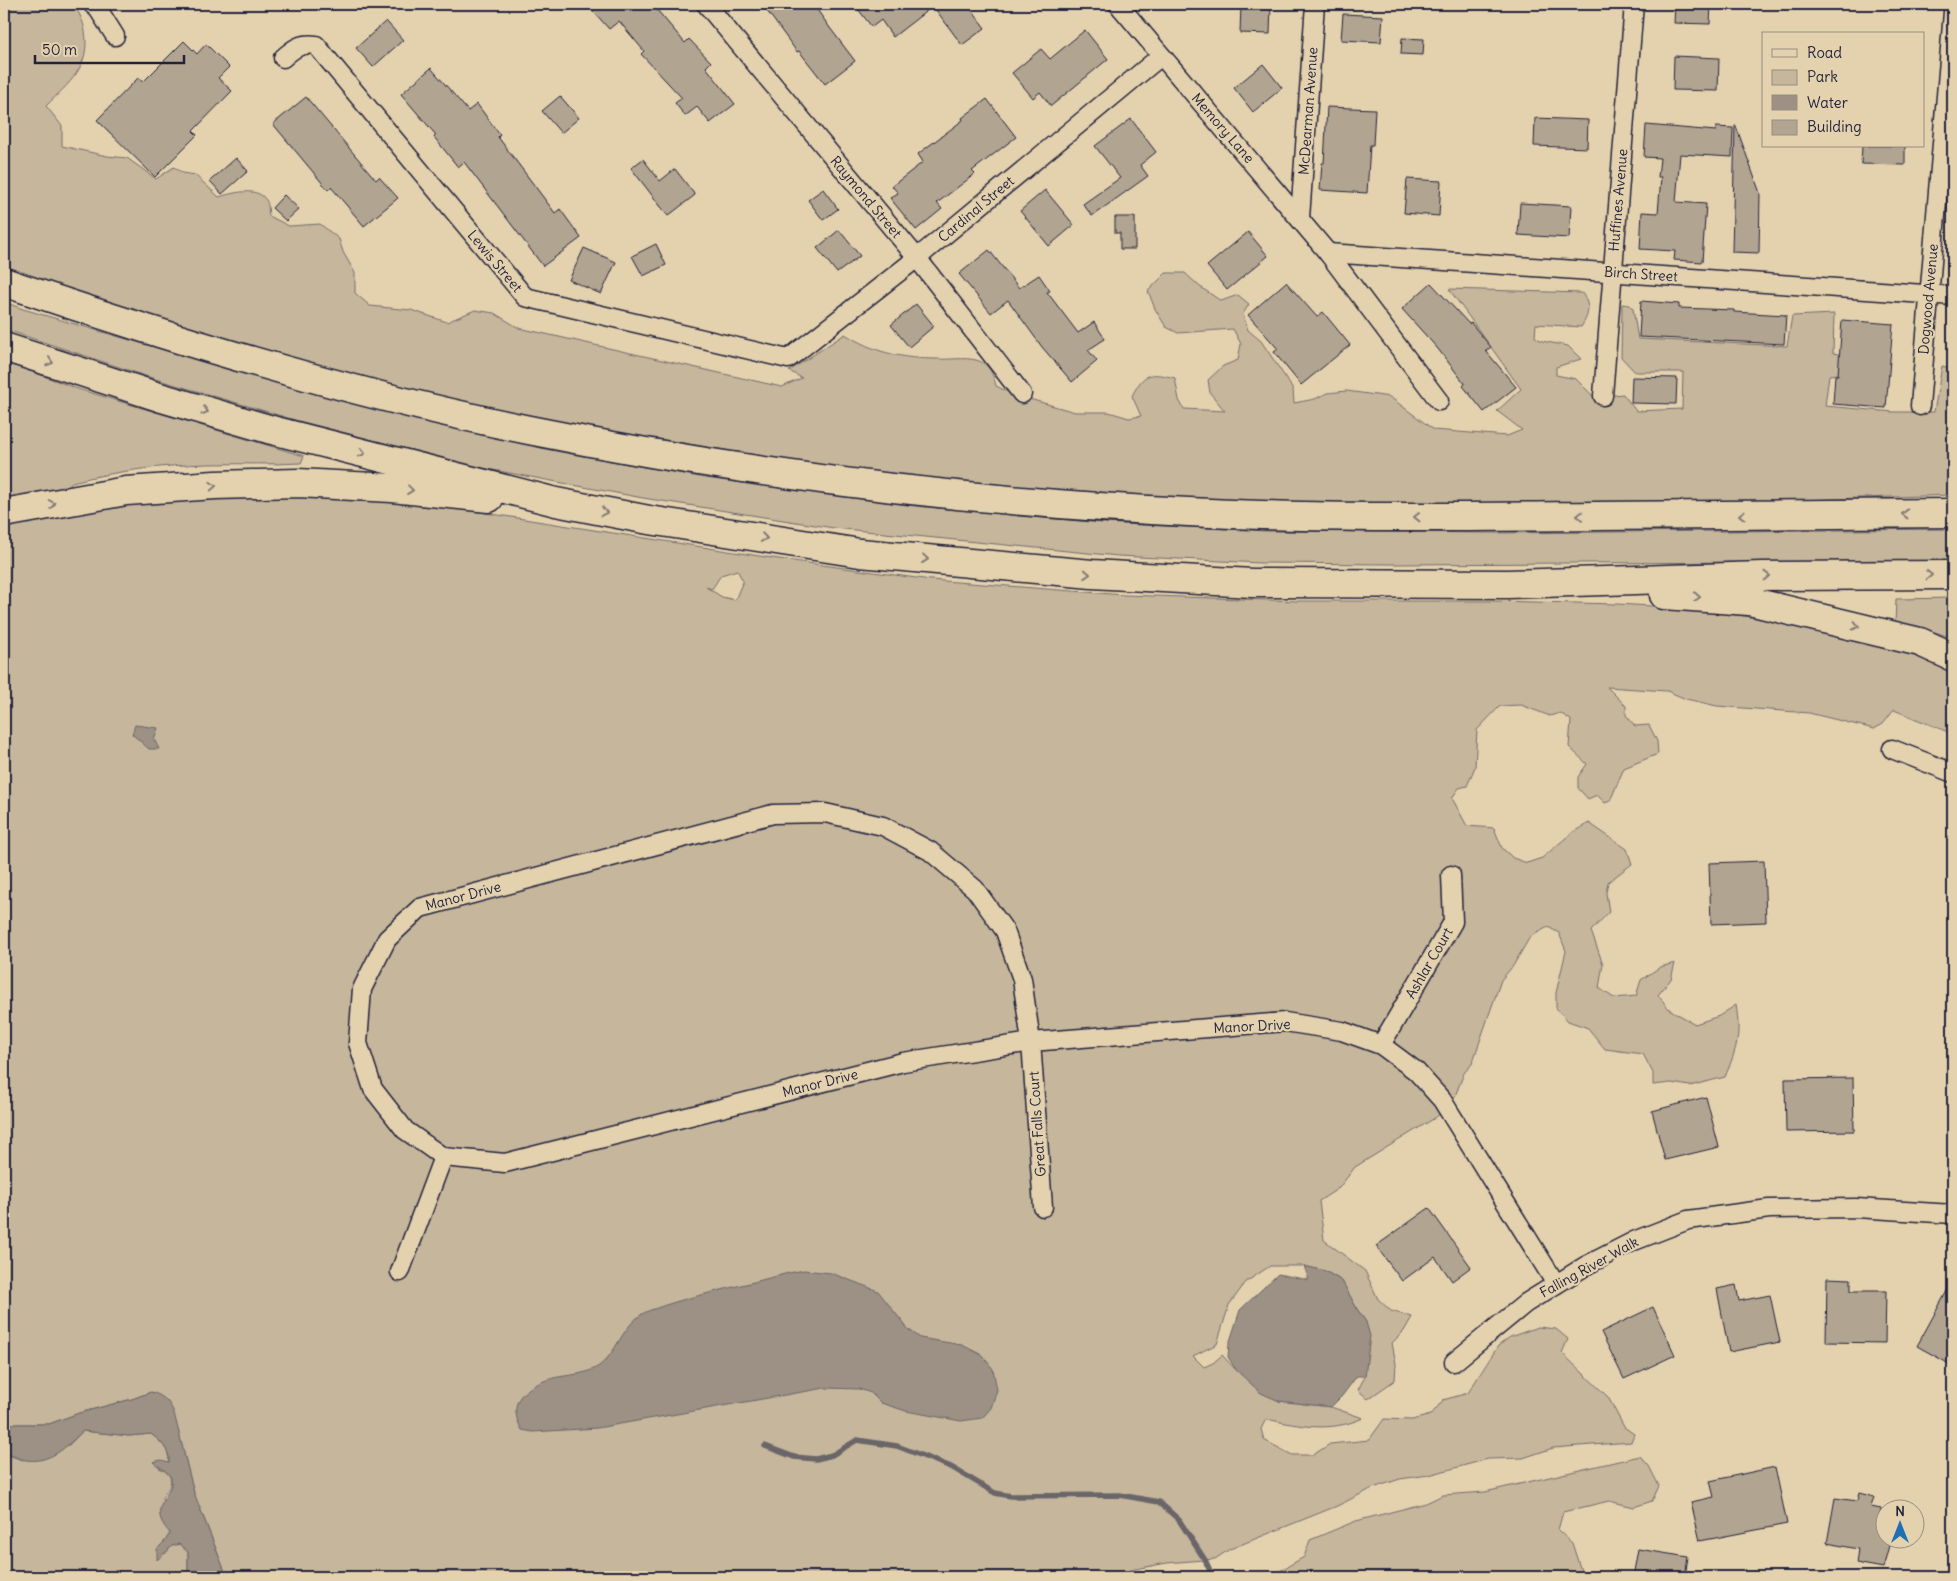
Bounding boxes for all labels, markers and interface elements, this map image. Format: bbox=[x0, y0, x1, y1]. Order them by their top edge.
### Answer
scale bar bbox=[35, 32, 184, 64]
legend bbox=[1762, 32, 1924, 148]
text: 50 m bbox=[42, 40, 77, 59]
text: Road bbox=[1807, 43, 1842, 62]
street label: McDearman Avenue bbox=[1295, 47, 1321, 175]
text: Park bbox=[1807, 67, 1838, 86]
street label: Memory Lane bbox=[1188, 89, 1258, 167]
text: Water bbox=[1807, 93, 1848, 112]
text: Building bbox=[1807, 117, 1862, 136]
street label: Huffines Avenue bbox=[1605, 148, 1631, 252]
street label: Raymond Street bbox=[826, 152, 906, 242]
street label: Cardinal Street bbox=[934, 172, 1018, 246]
street label: Lewis Street bbox=[464, 226, 526, 296]
street label: Dogwood Avenue bbox=[1914, 243, 1942, 355]
street label: Birch Street bbox=[1604, 262, 1679, 286]
one-way arrow bbox=[45, 357, 54, 367]
one-way arrow bbox=[200, 405, 209, 415]
one-way arrow bbox=[357, 447, 365, 457]
one-way arrow bbox=[209, 480, 217, 491]
one-way arrow bbox=[406, 484, 414, 495]
one-way arrow bbox=[47, 499, 56, 509]
one-way arrow bbox=[599, 506, 608, 516]
one-way arrow bbox=[1900, 509, 1908, 519]
one-way arrow bbox=[1738, 510, 1746, 520]
one-way arrow bbox=[1575, 511, 1583, 521]
one-way arrow bbox=[1413, 512, 1420, 522]
one-way arrow bbox=[760, 533, 768, 543]
one-way arrow bbox=[921, 554, 929, 565]
one-way arrow bbox=[1083, 568, 1091, 579]
one-way arrow bbox=[1926, 570, 1934, 580]
one-way arrow bbox=[1763, 571, 1771, 582]
one-way arrow bbox=[1693, 592, 1701, 603]
one-way arrow bbox=[1851, 620, 1860, 631]
street label: Manor Drive bbox=[423, 877, 503, 915]
street label: Ashlar Court bbox=[1401, 924, 1457, 1002]
street label: Manor Drive bbox=[1213, 1015, 1291, 1037]
street label: Manor Drive bbox=[780, 1065, 860, 1101]
street label: Great Falls Court bbox=[1024, 1070, 1050, 1177]
street label: Falling River Walk bbox=[1537, 1232, 1641, 1302]
north arrow bbox=[1874, 1498, 1924, 1548]
text: N bbox=[1895, 1502, 1905, 1520]

